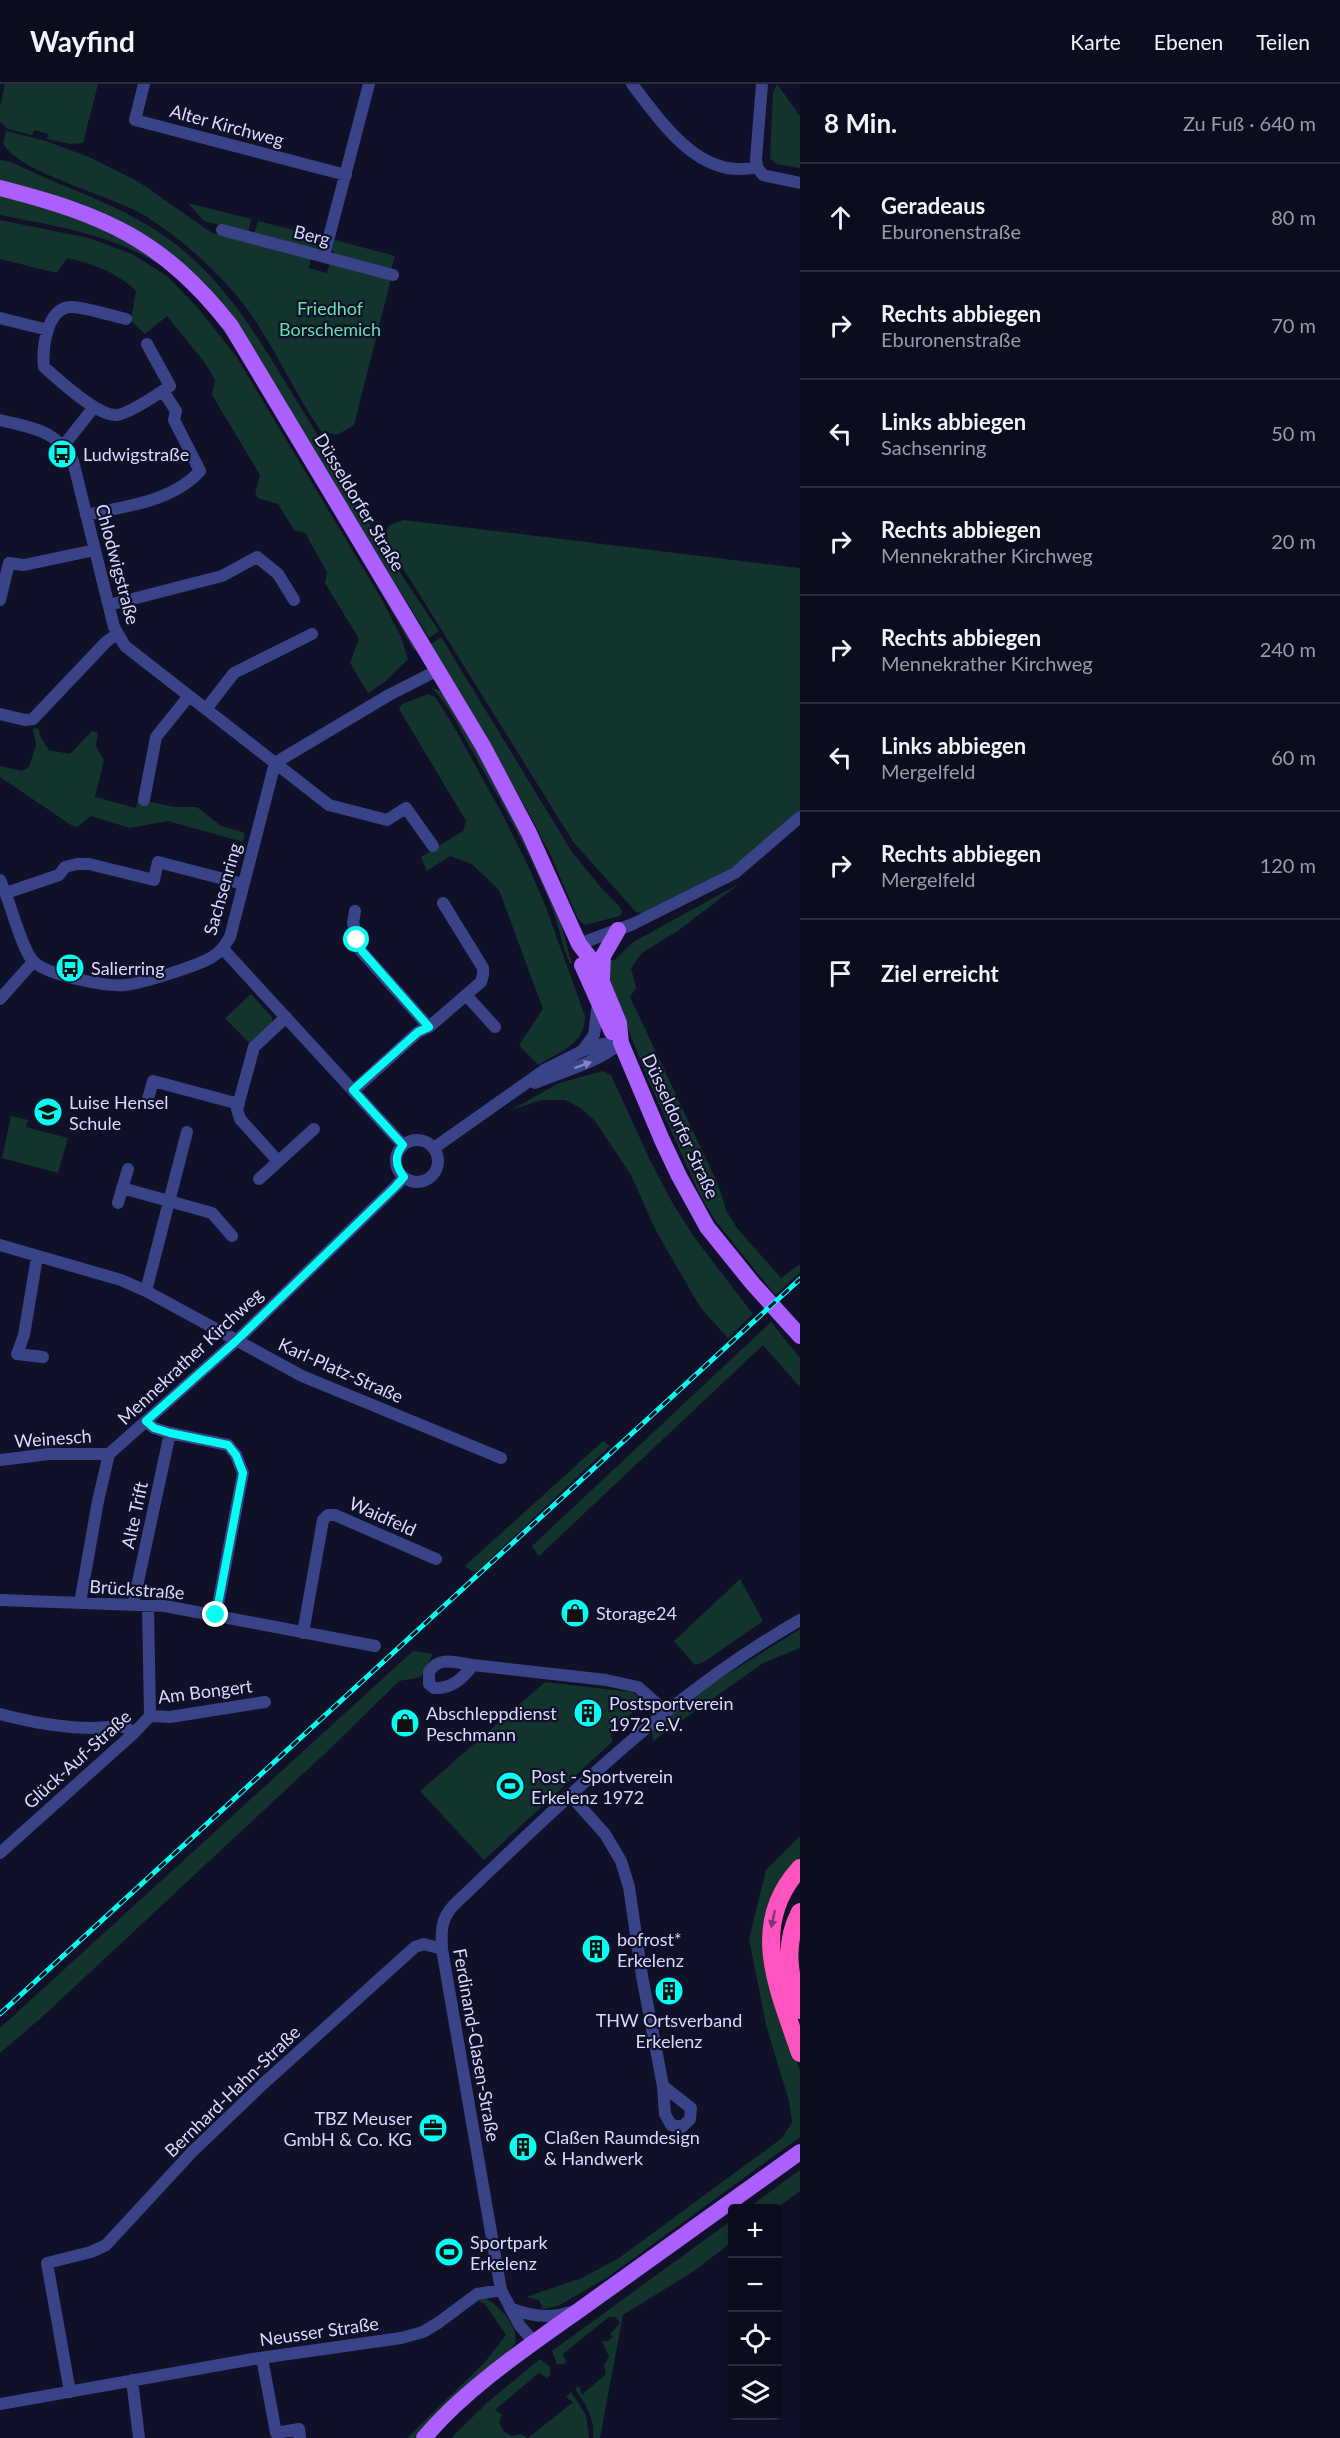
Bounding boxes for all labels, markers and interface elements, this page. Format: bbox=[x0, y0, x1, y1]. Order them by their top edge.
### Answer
text: Wayfind bbox=[30, 24, 135, 58]
text: Karte bbox=[1070, 29, 1121, 54]
text: Ebenen bbox=[1154, 29, 1223, 54]
text: Teilen bbox=[1256, 29, 1310, 54]
street label: Alter Kirchweg bbox=[168, 99, 286, 151]
text: 8 Min. bbox=[824, 107, 897, 139]
text: Zu Fuß · 640 m bbox=[1183, 111, 1316, 135]
text: Geradeaus bbox=[881, 192, 985, 219]
icon: ahead bbox=[824, 201, 857, 234]
text: 80 m bbox=[1271, 205, 1316, 229]
text: Eburonenstraße bbox=[881, 219, 1021, 243]
street label: Berg bbox=[292, 220, 332, 250]
park label: Friedhof Borschemich bbox=[279, 297, 381, 340]
text: Rechts abbiegen bbox=[881, 300, 1041, 327]
icon: right bbox=[824, 309, 857, 342]
text: 70 m bbox=[1271, 313, 1316, 337]
text: Eburonenstraße bbox=[881, 327, 1021, 351]
text: Links abbiegen bbox=[881, 408, 1026, 435]
icon: left bbox=[824, 417, 857, 450]
text: 50 m bbox=[1271, 421, 1316, 445]
street label: Düsseldorfer Straße bbox=[310, 429, 410, 575]
text: Sachsenring bbox=[881, 435, 986, 459]
bus stop icon: Ludwigstraße bbox=[46, 438, 78, 470]
place label: Ludwigstraße bbox=[83, 443, 189, 465]
street label: Chlodwigstraße bbox=[91, 501, 145, 627]
text: Rechts abbiegen bbox=[881, 516, 1041, 543]
icon: right bbox=[824, 525, 857, 558]
text: 20 m bbox=[1271, 529, 1316, 553]
text: Mennekrather Kirchweg bbox=[881, 543, 1093, 567]
text: Rechts abbiegen bbox=[881, 624, 1041, 651]
icon: right bbox=[824, 633, 857, 666]
text: 240 m bbox=[1260, 637, 1316, 661]
text: Mennekrather Kirchweg bbox=[881, 651, 1093, 675]
text: Links abbiegen bbox=[881, 732, 1026, 759]
icon: left bbox=[824, 741, 857, 774]
text: 60 m bbox=[1271, 745, 1316, 769]
text: Mergelfeld bbox=[881, 759, 976, 783]
street label: Sachsenring bbox=[198, 840, 246, 938]
text: Rechts abbiegen bbox=[881, 840, 1041, 867]
icon: right bbox=[824, 849, 857, 882]
text: 120 m bbox=[1260, 853, 1316, 877]
text: Mergelfeld bbox=[881, 867, 976, 891]
route start bbox=[343, 926, 369, 952]
bus stop icon: Salierring bbox=[54, 952, 86, 984]
place label: Salierring bbox=[91, 957, 165, 979]
icon: arrive bbox=[824, 957, 857, 990]
text: Ziel erreicht bbox=[881, 960, 999, 987]
street label: Düsseldorfer Straße bbox=[638, 1050, 724, 1202]
one-way arrow bbox=[574, 1059, 592, 1069]
place label: Luise Hensel Schule bbox=[69, 1091, 169, 1134]
school or university icon: Luise Hensel Schule bbox=[32, 1096, 64, 1128]
street label: Mennekrather Kirchweg bbox=[113, 1283, 267, 1429]
street label: Karl-Platz-Straße bbox=[275, 1333, 407, 1407]
street label: Weinesch bbox=[14, 1424, 92, 1452]
street label: Alte Trift bbox=[116, 1479, 152, 1551]
street label: Waidfeld bbox=[346, 1492, 420, 1540]
street label: Brückstraße bbox=[89, 1575, 185, 1603]
shop icon: Storage24 bbox=[559, 1597, 591, 1629]
route end bbox=[202, 1601, 228, 1627]
place label: Storage24 bbox=[596, 1602, 677, 1624]
street label: Am Bongert bbox=[156, 1674, 254, 1708]
place label: Postsportverein 1972 e.V. bbox=[609, 1692, 733, 1735]
building icon: Postsportverein 1972 e.V. bbox=[572, 1697, 604, 1729]
place label: Abschleppdienst Peschmann bbox=[426, 1702, 557, 1745]
street label: Glück-Auf-Straße bbox=[19, 1705, 135, 1813]
shop icon: Abschleppdienst Peschmann bbox=[389, 1707, 421, 1739]
place label: Post - Sportverein Erkelenz 1972 bbox=[531, 1765, 673, 1808]
sports icon: Post - Sportverein Erkelenz 1972 bbox=[494, 1770, 526, 1802]
one-way arrow bbox=[768, 1910, 778, 1928]
place label: bofrost* Erkelenz bbox=[617, 1928, 684, 1971]
building icon: bofrost* Erkelenz bbox=[580, 1933, 612, 1965]
street label: Ferdinand-Clasen-Straße bbox=[449, 1947, 505, 2143]
building icon: THW Ortsverband Erkelenz bbox=[653, 1975, 685, 2007]
place label: THW Ortsverband Erkelenz bbox=[596, 2009, 742, 2052]
street label: Bernhard-Hahn-Straße bbox=[160, 2021, 304, 2161]
place label: TBZ Meuser GmbH & Co. KG bbox=[283, 2107, 412, 2150]
office icon: TBZ Meuser GmbH & Co. KG bbox=[417, 2112, 449, 2144]
place label: Claßen Raumdesign & Handwerk bbox=[544, 2126, 700, 2169]
building icon: Claßen Raumdesign & Handwerk bbox=[507, 2131, 539, 2163]
map controls bbox=[728, 2204, 782, 2420]
button: + bbox=[728, 2204, 782, 2258]
place label: Sportpark Erkelenz bbox=[470, 2231, 548, 2274]
sports icon: Sportpark Erkelenz bbox=[433, 2236, 465, 2268]
button: − bbox=[728, 2258, 782, 2312]
street label: Neusser Straße bbox=[258, 2312, 380, 2350]
button: locate bbox=[728, 2312, 782, 2366]
button: layers bbox=[728, 2366, 782, 2420]

